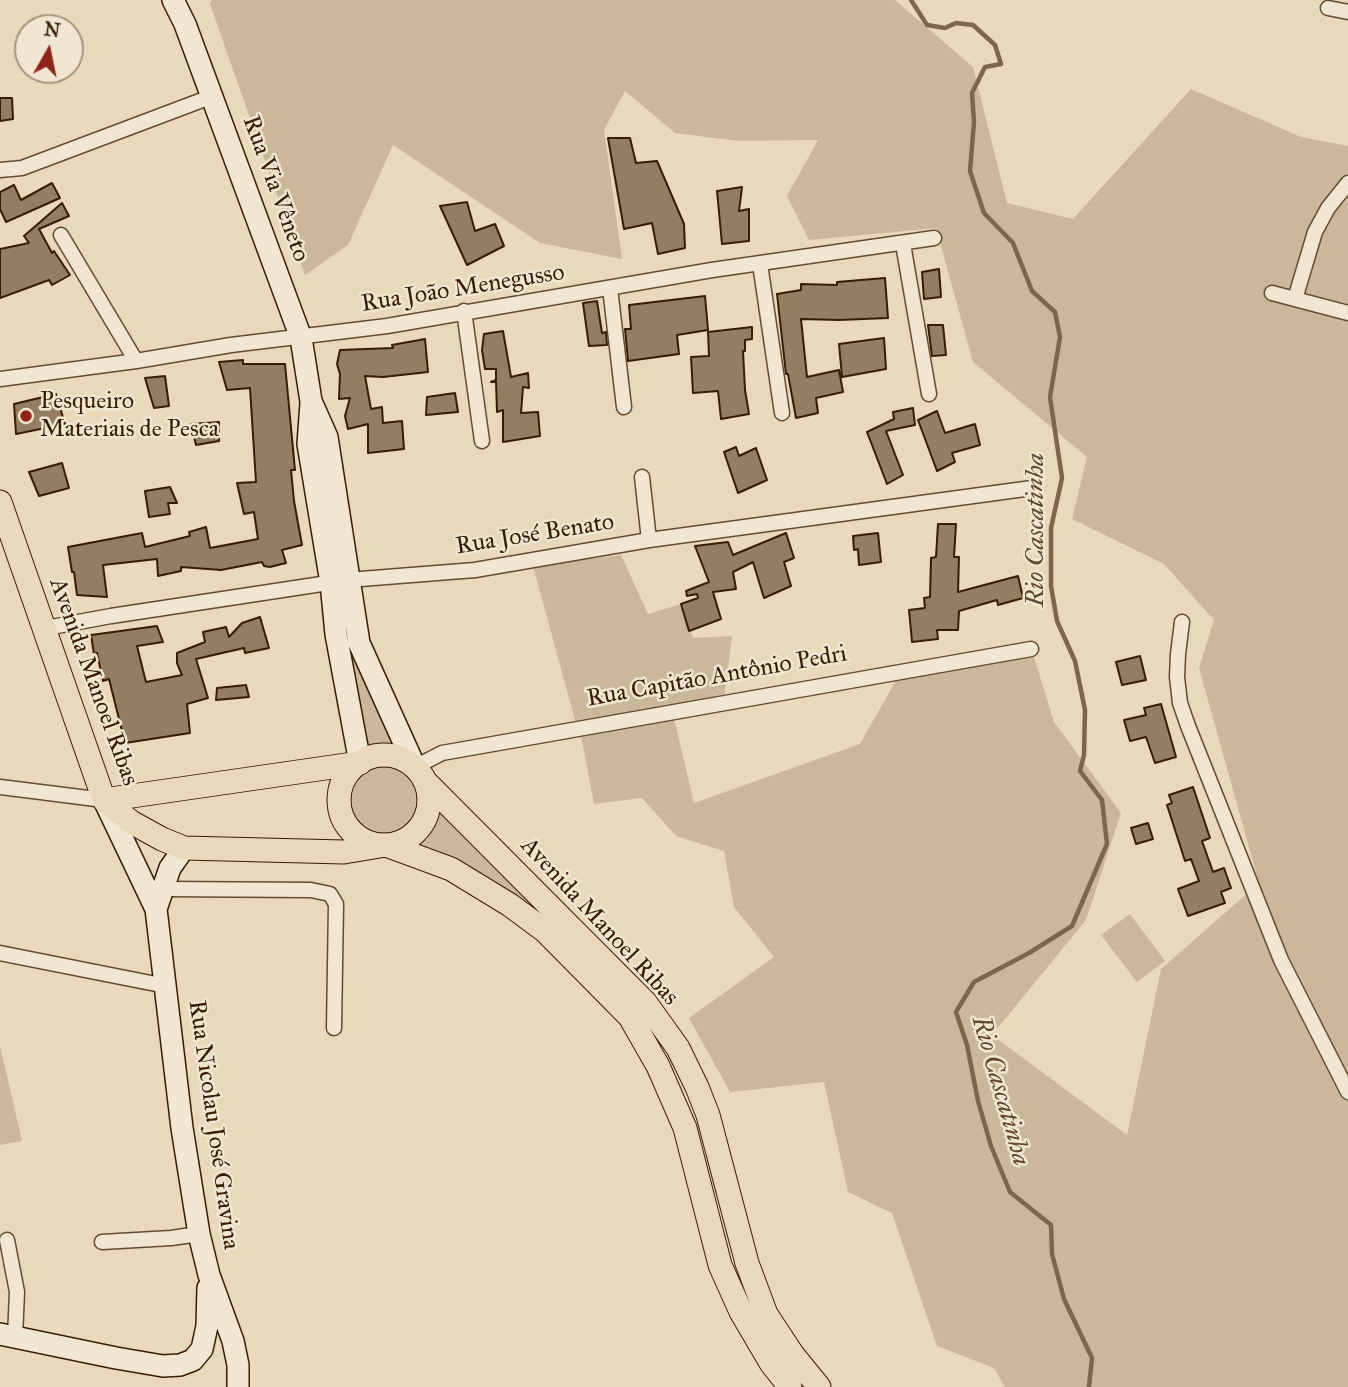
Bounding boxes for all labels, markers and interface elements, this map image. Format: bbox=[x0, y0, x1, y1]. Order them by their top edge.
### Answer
north arrow bbox=[14, 14, 84, 84]
text: N bbox=[42, 17, 62, 42]
street label: Rua Via Vêneto bbox=[235, 112, 315, 266]
street label: Rua João Menegusso bbox=[359, 259, 567, 319]
place label: Pesqueiro Materiais de Pesca bbox=[40, 388, 219, 444]
marker: Pesqueiro Materiais de Pesca bbox=[18, 408, 34, 424]
water label: Rio Cascatinha bbox=[1021, 453, 1053, 607]
street label: Rua José Benato bbox=[454, 508, 616, 562]
street label: Avenida Manoel Ribas bbox=[42, 574, 144, 790]
street label: Rua Capitão Antônio Pedri bbox=[585, 640, 849, 714]
street label: Avenida Manoel Ribas bbox=[514, 832, 684, 1012]
street label: Rua Nicolau José Gravina bbox=[181, 998, 245, 1252]
water label: Rio Cascatinha bbox=[964, 1013, 1036, 1169]

